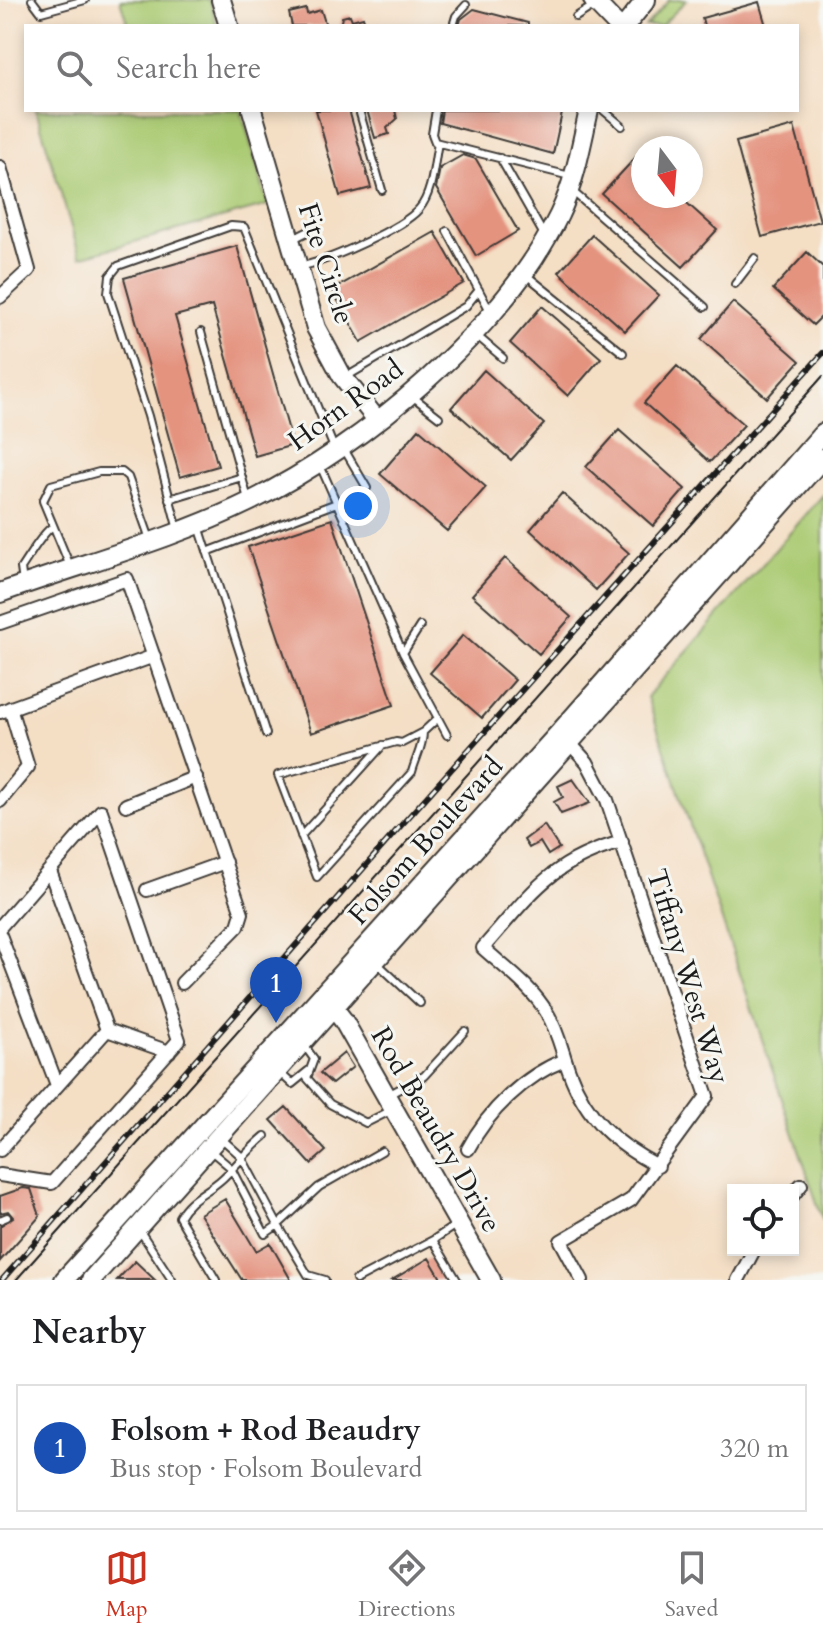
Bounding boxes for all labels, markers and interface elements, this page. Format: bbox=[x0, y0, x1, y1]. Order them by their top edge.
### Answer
search box bbox=[24, 24, 799, 112]
icon: search bbox=[52, 46, 96, 90]
text: Search here bbox=[116, 48, 261, 89]
north arrow bbox=[631, 136, 703, 208]
street label: Fite Circle bbox=[289, 198, 363, 329]
street label: Horn Road bbox=[280, 350, 411, 459]
your location bbox=[338, 486, 378, 526]
street label: Folsom Boulevard bbox=[340, 748, 512, 933]
street label: Tiffany West Way bbox=[637, 864, 739, 1089]
pin: 1 bbox=[250, 957, 302, 1023]
street label: Rod Beaudry Drive bbox=[362, 1020, 510, 1239]
map controls bbox=[727, 1184, 799, 1256]
button: locate bbox=[727, 1184, 799, 1256]
text: Nearby bbox=[32, 1309, 147, 1355]
text: Folsom + Rod Beaudry bbox=[110, 1410, 421, 1451]
text: 1 bbox=[53, 1431, 67, 1466]
text: 320 m bbox=[720, 1431, 789, 1466]
text: Bus stop · Folsom Boulevard bbox=[110, 1451, 422, 1486]
tab: Map bbox=[105, 1546, 149, 1624]
tab: Directions bbox=[358, 1546, 455, 1624]
tab: Saved bbox=[665, 1546, 718, 1624]

